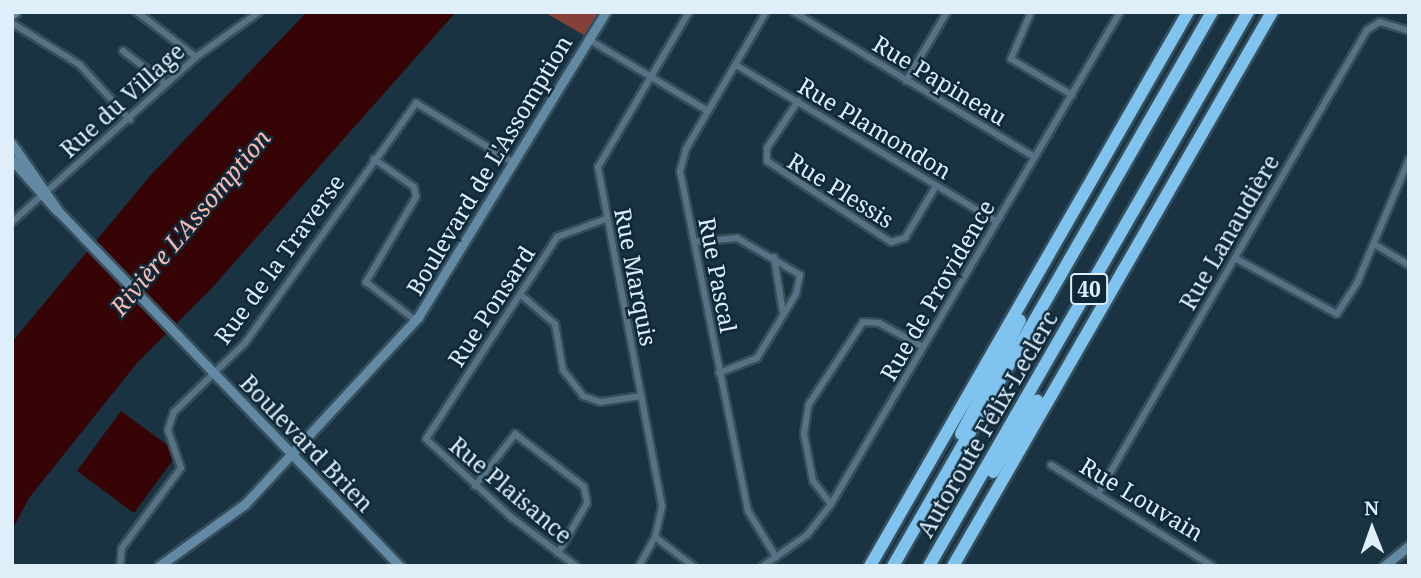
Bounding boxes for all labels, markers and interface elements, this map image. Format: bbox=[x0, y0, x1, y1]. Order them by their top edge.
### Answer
street label: Rue Papineau bbox=[868, 29, 1012, 131]
street label: Boulevard de L'Assomption bbox=[400, 30, 578, 300]
street label: Rue du Village bbox=[54, 37, 190, 163]
street label: Rue Plamondon bbox=[793, 71, 957, 185]
water label: Rivière L'Assomption bbox=[104, 123, 276, 321]
street label: Rue Plessis bbox=[783, 147, 899, 233]
street label: Rue Lanaudière bbox=[1173, 150, 1285, 314]
street label: Rue de la Traverse bbox=[208, 169, 350, 349]
street label: Rue de Providence bbox=[874, 195, 1000, 385]
street label: Rue Marquis bbox=[609, 206, 663, 348]
street label: Rue Pascal bbox=[693, 215, 743, 335]
street label: Rue Ponsard bbox=[442, 241, 540, 371]
road number: 40 bbox=[1070, 272, 1108, 306]
street label: Autoroute Félix-Leclerc bbox=[911, 306, 1063, 542]
street label: Boulevard Brien bbox=[235, 369, 379, 517]
street label: Rue Plaisance bbox=[444, 431, 578, 549]
street label: Rue Louvain bbox=[1075, 451, 1209, 547]
north arrow bbox=[1337, 494, 1407, 564]
text: N bbox=[1364, 495, 1379, 521]

